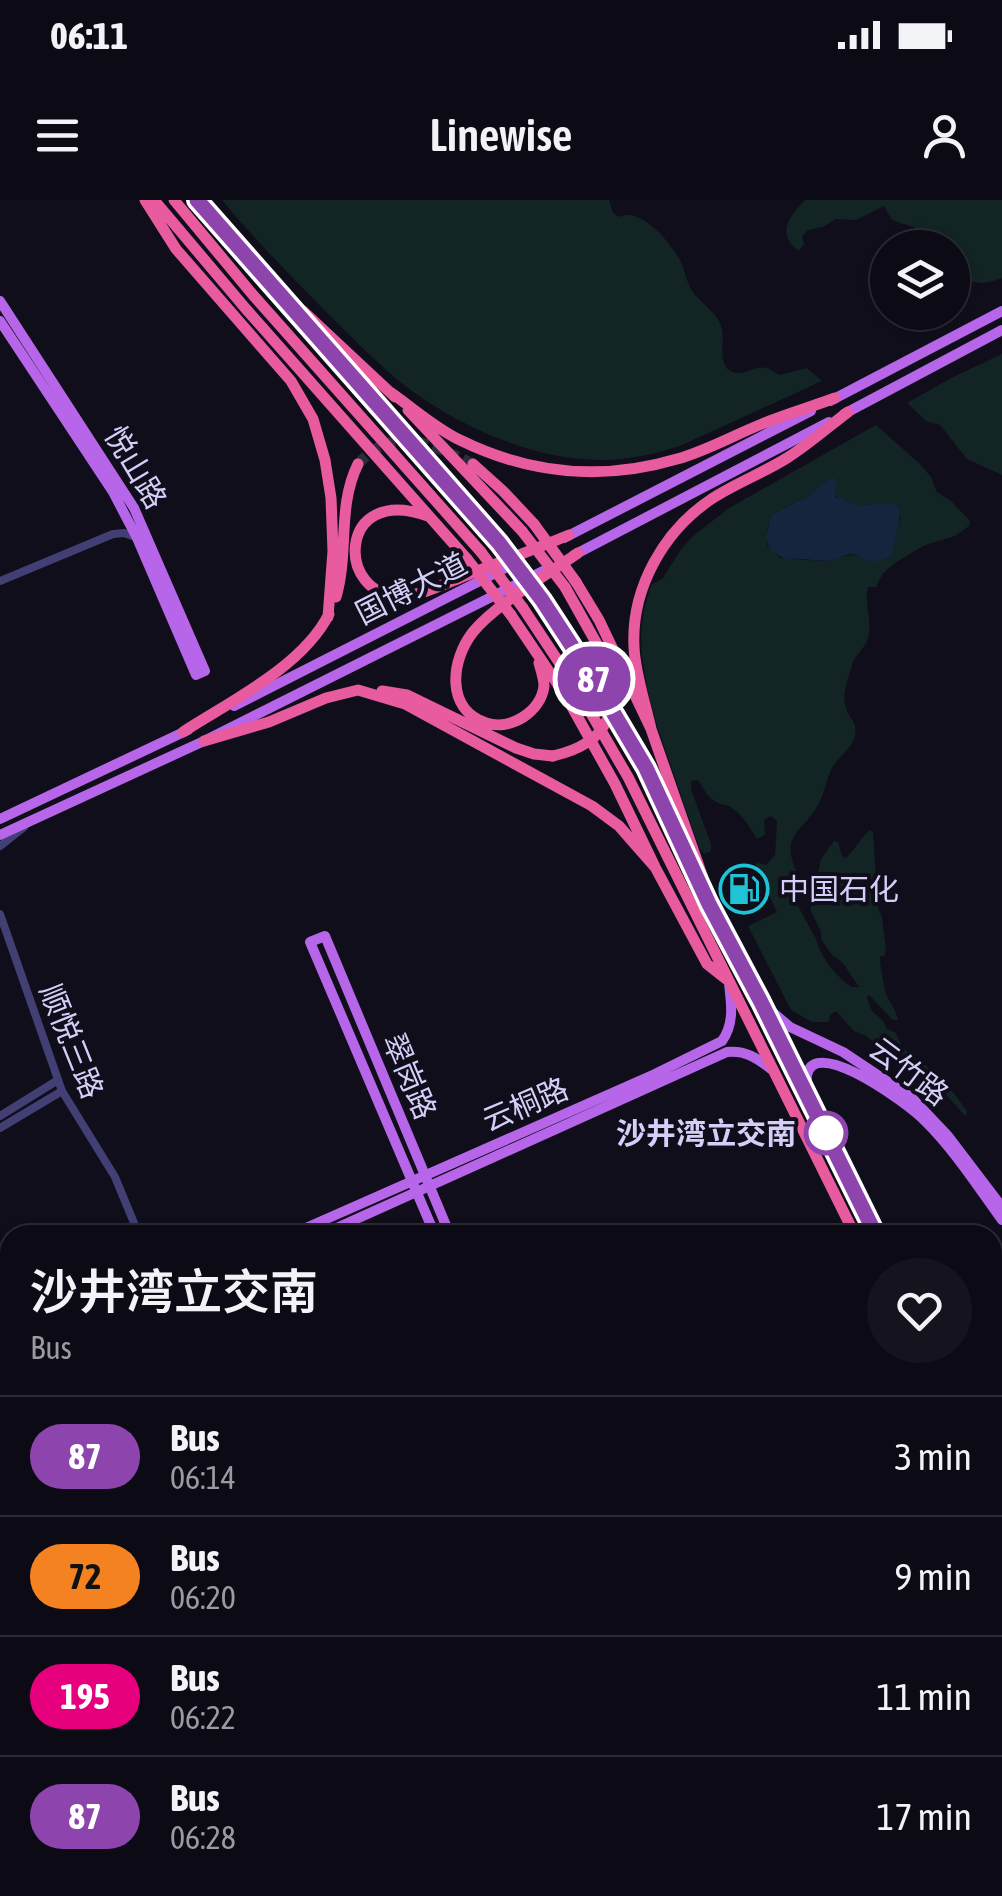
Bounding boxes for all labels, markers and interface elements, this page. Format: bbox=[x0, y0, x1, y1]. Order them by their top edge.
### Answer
text: 06:11 bbox=[50, 14, 128, 57]
icon: menu bbox=[30, 108, 85, 163]
icon: person bbox=[917, 108, 972, 163]
text: Linewise bbox=[429, 109, 573, 161]
map controls bbox=[870, 230, 970, 330]
button: layers bbox=[870, 230, 970, 330]
street label: 悦山路 bbox=[98, 420, 174, 514]
street label: 国博大道 bbox=[350, 546, 472, 630]
line badge: 87 bbox=[549, 646, 639, 712]
text: 87 bbox=[578, 659, 610, 699]
fuel station icon: 中国石化 bbox=[718, 863, 770, 915]
place label: 中国石化 bbox=[779, 872, 899, 906]
street label: 顺悦三路 bbox=[34, 979, 110, 1103]
street label: 翠岗路 bbox=[377, 1028, 443, 1124]
street label: 云竹路 bbox=[863, 1030, 955, 1112]
street label: 云桐路 bbox=[477, 1071, 573, 1137]
marker: 沙井湾立交南 bbox=[805, 1112, 847, 1154]
place label: 沙井湾立交南 bbox=[616, 1116, 796, 1150]
button: heart bbox=[867, 1258, 972, 1363]
text: 沙井湾立交南 bbox=[30, 1264, 318, 1319]
text: Bus bbox=[30, 1329, 72, 1366]
text: Bus bbox=[170, 1416, 220, 1459]
text: 3 min bbox=[894, 1435, 972, 1478]
text: 87 bbox=[69, 1436, 101, 1476]
text: 06:14 bbox=[170, 1459, 236, 1496]
text: Bus bbox=[170, 1536, 220, 1579]
text: 9 min bbox=[894, 1555, 972, 1598]
text: 72 bbox=[69, 1556, 101, 1596]
text: 06:20 bbox=[170, 1579, 236, 1616]
text: Bus bbox=[170, 1656, 220, 1699]
text: 11 min bbox=[877, 1675, 972, 1718]
text: 195 bbox=[60, 1676, 110, 1716]
text: 06:22 bbox=[170, 1699, 236, 1736]
text: Bus bbox=[170, 1776, 220, 1819]
text: 17 min bbox=[877, 1795, 972, 1838]
text: 87 bbox=[69, 1796, 101, 1836]
text: 06:28 bbox=[170, 1819, 236, 1856]

